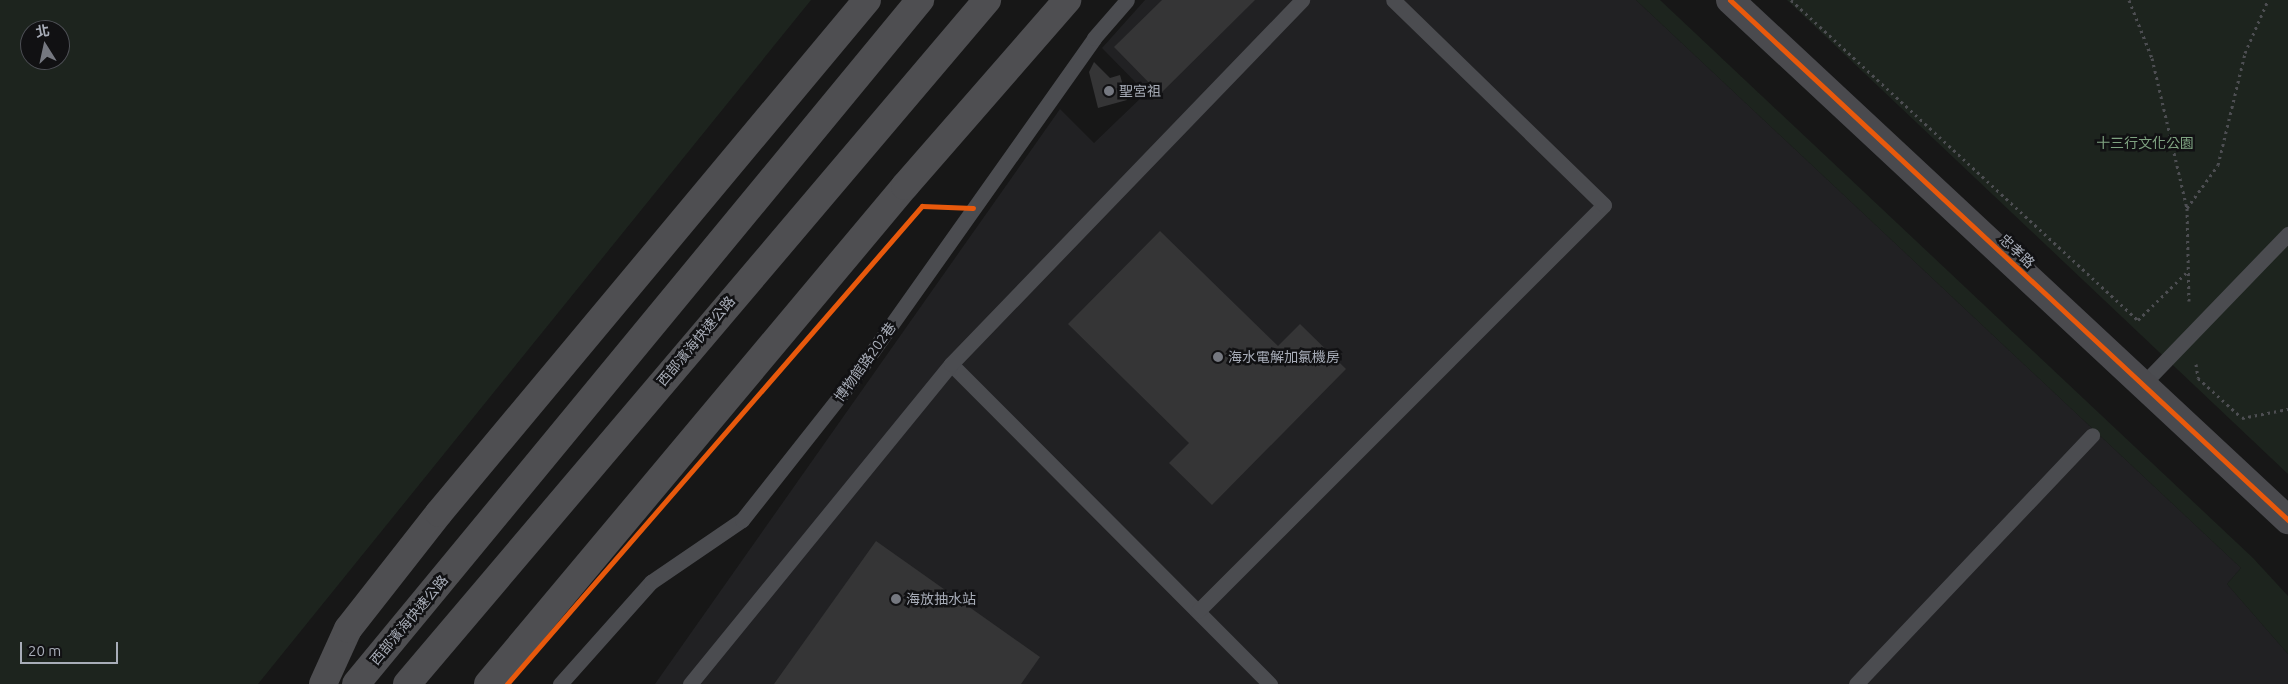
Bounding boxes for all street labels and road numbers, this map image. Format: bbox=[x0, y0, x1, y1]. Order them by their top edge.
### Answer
street label: 忠孝路 bbox=[1996, 231, 2038, 271]
street label: 西部濱海快速公路 bbox=[654, 293, 738, 389]
street label: 博物館路202巷 bbox=[831, 319, 899, 405]
street label: 西部濱海快速公路 bbox=[367, 572, 451, 668]

